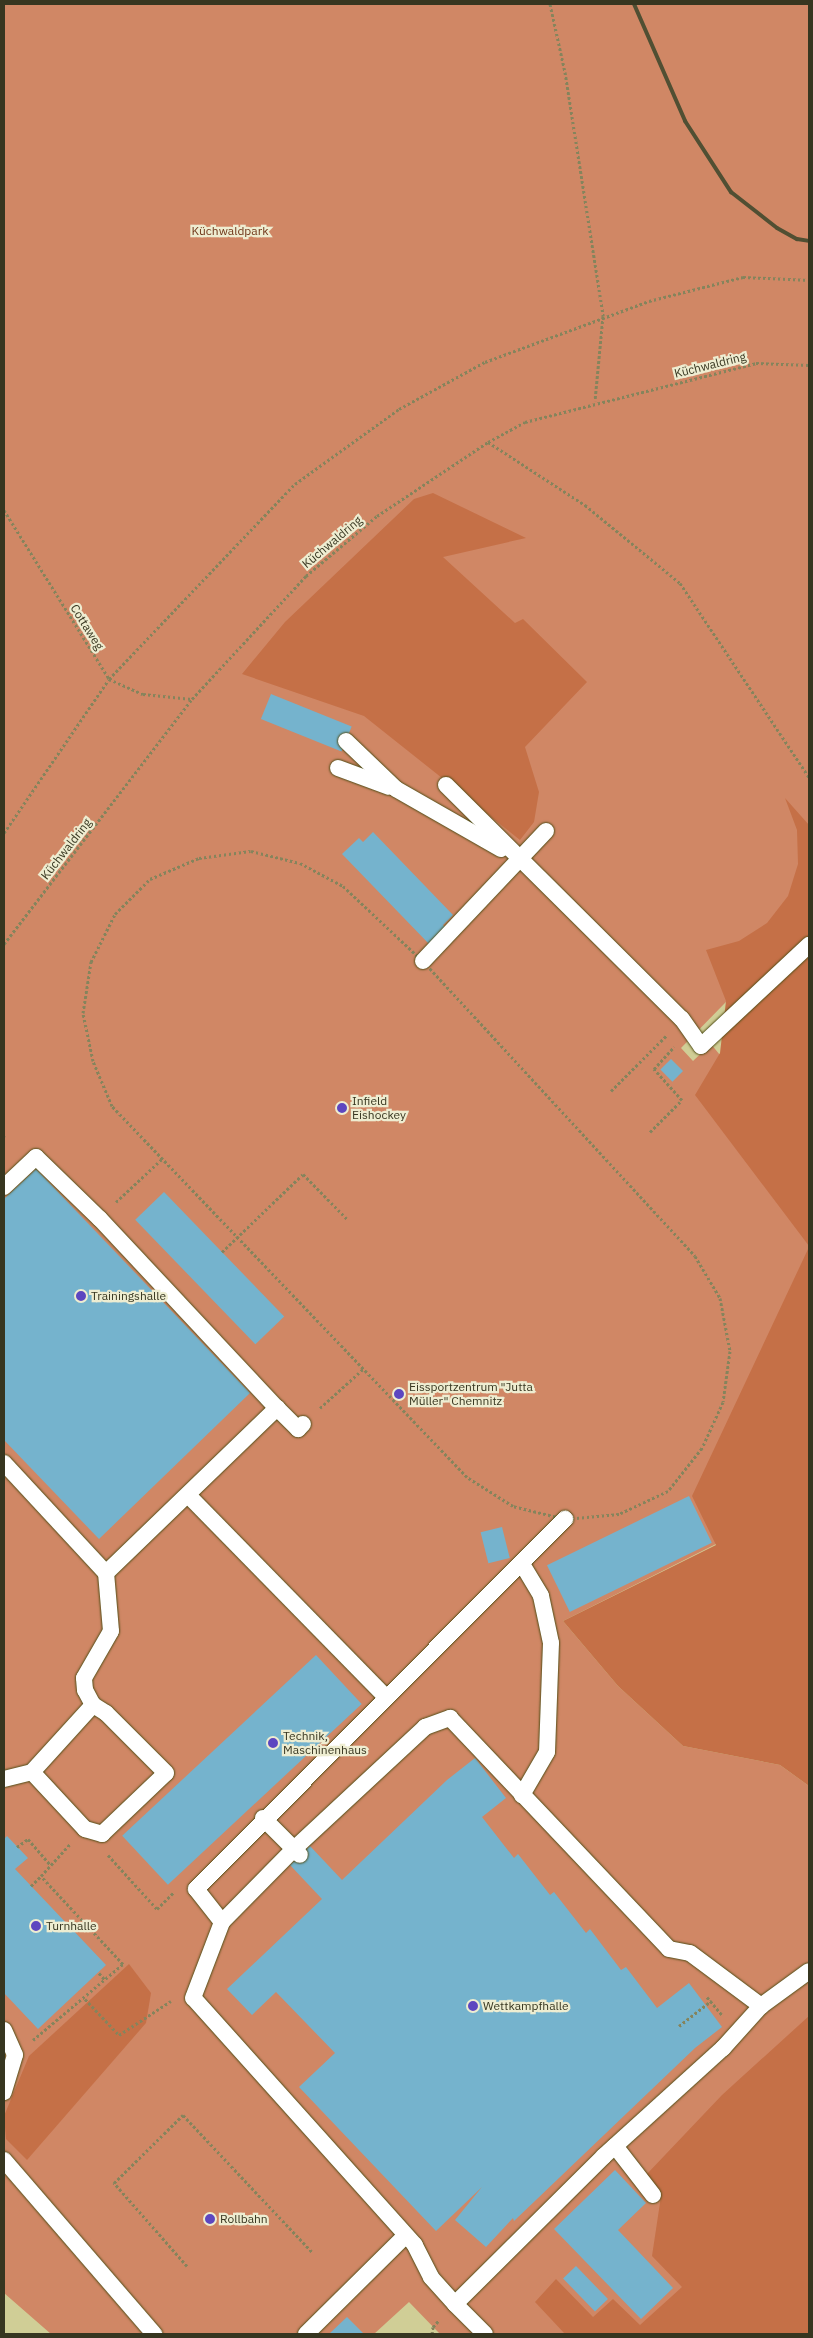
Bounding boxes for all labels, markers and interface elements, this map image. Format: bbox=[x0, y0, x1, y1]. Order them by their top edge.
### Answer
park label: Küchwaldpark bbox=[192, 224, 268, 238]
street label: Küchwaldring bbox=[673, 349, 747, 381]
street label: Küchwaldring bbox=[299, 513, 365, 571]
street label: Cottaweg bbox=[67, 602, 107, 652]
street label: Küchwaldring bbox=[38, 816, 94, 882]
place label: Infield Eishockey bbox=[352, 1094, 406, 1122]
marker: Infield Eishockey bbox=[336, 1102, 348, 1114]
place label: Trainingshalle bbox=[91, 1289, 166, 1303]
marker: Trainingshalle bbox=[75, 1290, 87, 1302]
place label: Eissportzentrum "Jutta Müller" Chemnitz bbox=[409, 1380, 533, 1408]
marker: Eissportzentrum "Jutta Müller" Chemnitz bbox=[393, 1388, 405, 1400]
place label: Technik, Maschinenhaus bbox=[283, 1729, 367, 1757]
marker: Technik, Maschinenhaus bbox=[267, 1737, 279, 1749]
place label: Turnhalle bbox=[46, 1919, 97, 1933]
marker: Turnhalle bbox=[30, 1920, 42, 1932]
place label: Wettkampfhalle bbox=[483, 1999, 569, 2013]
marker: Wettkampfhalle bbox=[467, 2000, 479, 2012]
place label: Rollbahn bbox=[220, 2212, 268, 2226]
marker: Rollbahn bbox=[204, 2213, 216, 2225]

